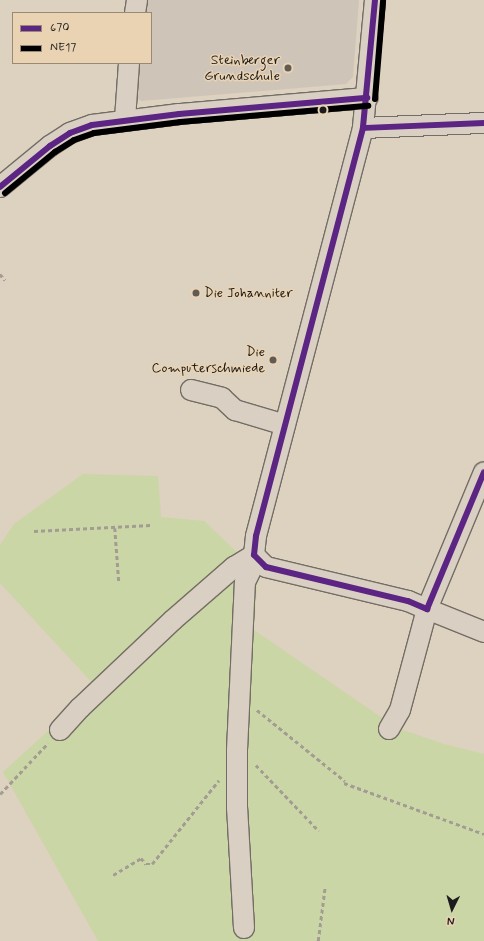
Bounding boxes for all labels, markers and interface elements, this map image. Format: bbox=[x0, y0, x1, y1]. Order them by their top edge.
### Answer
legend bbox=[12, 12, 152, 64]
text: 670 bbox=[50, 20, 69, 36]
text: NE17 bbox=[50, 40, 76, 56]
place label: Steinberger Grundschule bbox=[204, 52, 280, 84]
marker: Steinberger Grundschule bbox=[283, 63, 293, 73]
unlabelled marker bbox=[318, 105, 328, 115]
place label: Die Johanniter bbox=[204, 285, 294, 301]
marker: Die Johanniter bbox=[191, 288, 201, 298]
place label: Die Computerschmiede bbox=[152, 344, 265, 376]
marker: Die Computerschmiede bbox=[268, 355, 278, 365]
north arrow bbox=[432, 889, 472, 929]
text: N bbox=[447, 914, 455, 928]

